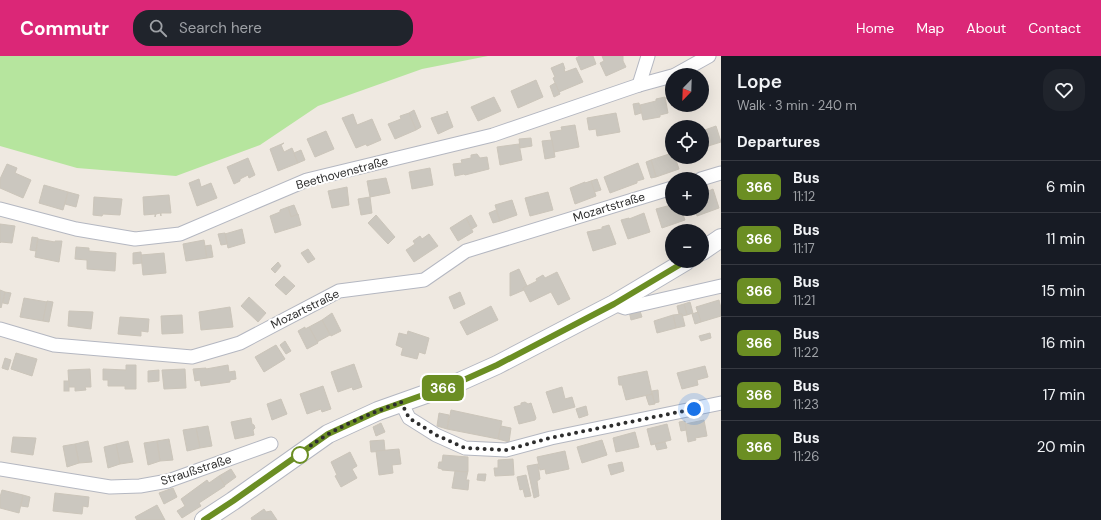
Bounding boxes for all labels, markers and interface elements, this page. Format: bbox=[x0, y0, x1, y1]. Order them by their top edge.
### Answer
search box bbox=[133, 10, 413, 46]
text: Commutr bbox=[20, 16, 109, 41]
icon: search bbox=[147, 17, 169, 39]
text: Search here bbox=[179, 18, 262, 38]
text: Home bbox=[856, 19, 894, 37]
text: Map bbox=[916, 19, 944, 37]
text: About bbox=[966, 19, 1006, 37]
text: Contact bbox=[1028, 19, 1081, 37]
north arrow bbox=[665, 68, 709, 112]
map controls bbox=[665, 68, 709, 268]
text: Lope bbox=[737, 69, 782, 94]
button: heart bbox=[1043, 69, 1085, 111]
text: Walk · 3 min · 240 m bbox=[737, 97, 857, 114]
button: locate bbox=[665, 120, 709, 164]
text: Departures bbox=[737, 132, 820, 152]
street label: Beethovenstraße bbox=[294, 153, 390, 193]
text: Bus bbox=[793, 168, 820, 188]
button: + bbox=[665, 172, 709, 216]
text: 6 min bbox=[1046, 177, 1085, 197]
text: 366 bbox=[746, 178, 772, 196]
street label: Mozartstraße bbox=[571, 188, 647, 226]
text: 11:12 bbox=[793, 188, 815, 205]
text: Bus bbox=[793, 220, 820, 240]
button: − bbox=[665, 224, 709, 268]
text: 11 min bbox=[1046, 229, 1085, 249]
text: 366 bbox=[746, 230, 772, 248]
text: 11:17 bbox=[793, 240, 815, 257]
text: Bus bbox=[793, 272, 820, 292]
text: 15 min bbox=[1042, 281, 1085, 301]
text: 366 bbox=[746, 282, 772, 300]
street label: Mozartstraße bbox=[268, 285, 342, 332]
text: 11:21 bbox=[793, 292, 815, 309]
text: Bus bbox=[793, 324, 820, 344]
text: 16 min bbox=[1041, 333, 1085, 353]
text: 366 bbox=[746, 334, 772, 352]
text: 11:22 bbox=[793, 344, 819, 361]
line badge: 366 bbox=[420, 375, 466, 401]
text: Bus bbox=[793, 376, 820, 396]
text: 366 bbox=[430, 379, 456, 397]
text: 17 min bbox=[1043, 385, 1085, 405]
text: 366 bbox=[746, 386, 772, 404]
text: 11:23 bbox=[793, 396, 819, 413]
your location bbox=[684, 399, 704, 419]
text: Bus bbox=[793, 428, 820, 448]
text: 20 min bbox=[1037, 437, 1085, 457]
text: 366 bbox=[746, 438, 772, 456]
unlabelled marker bbox=[291, 446, 309, 464]
text: 11:26 bbox=[793, 448, 819, 465]
street label: Straußstraße bbox=[159, 451, 234, 489]

